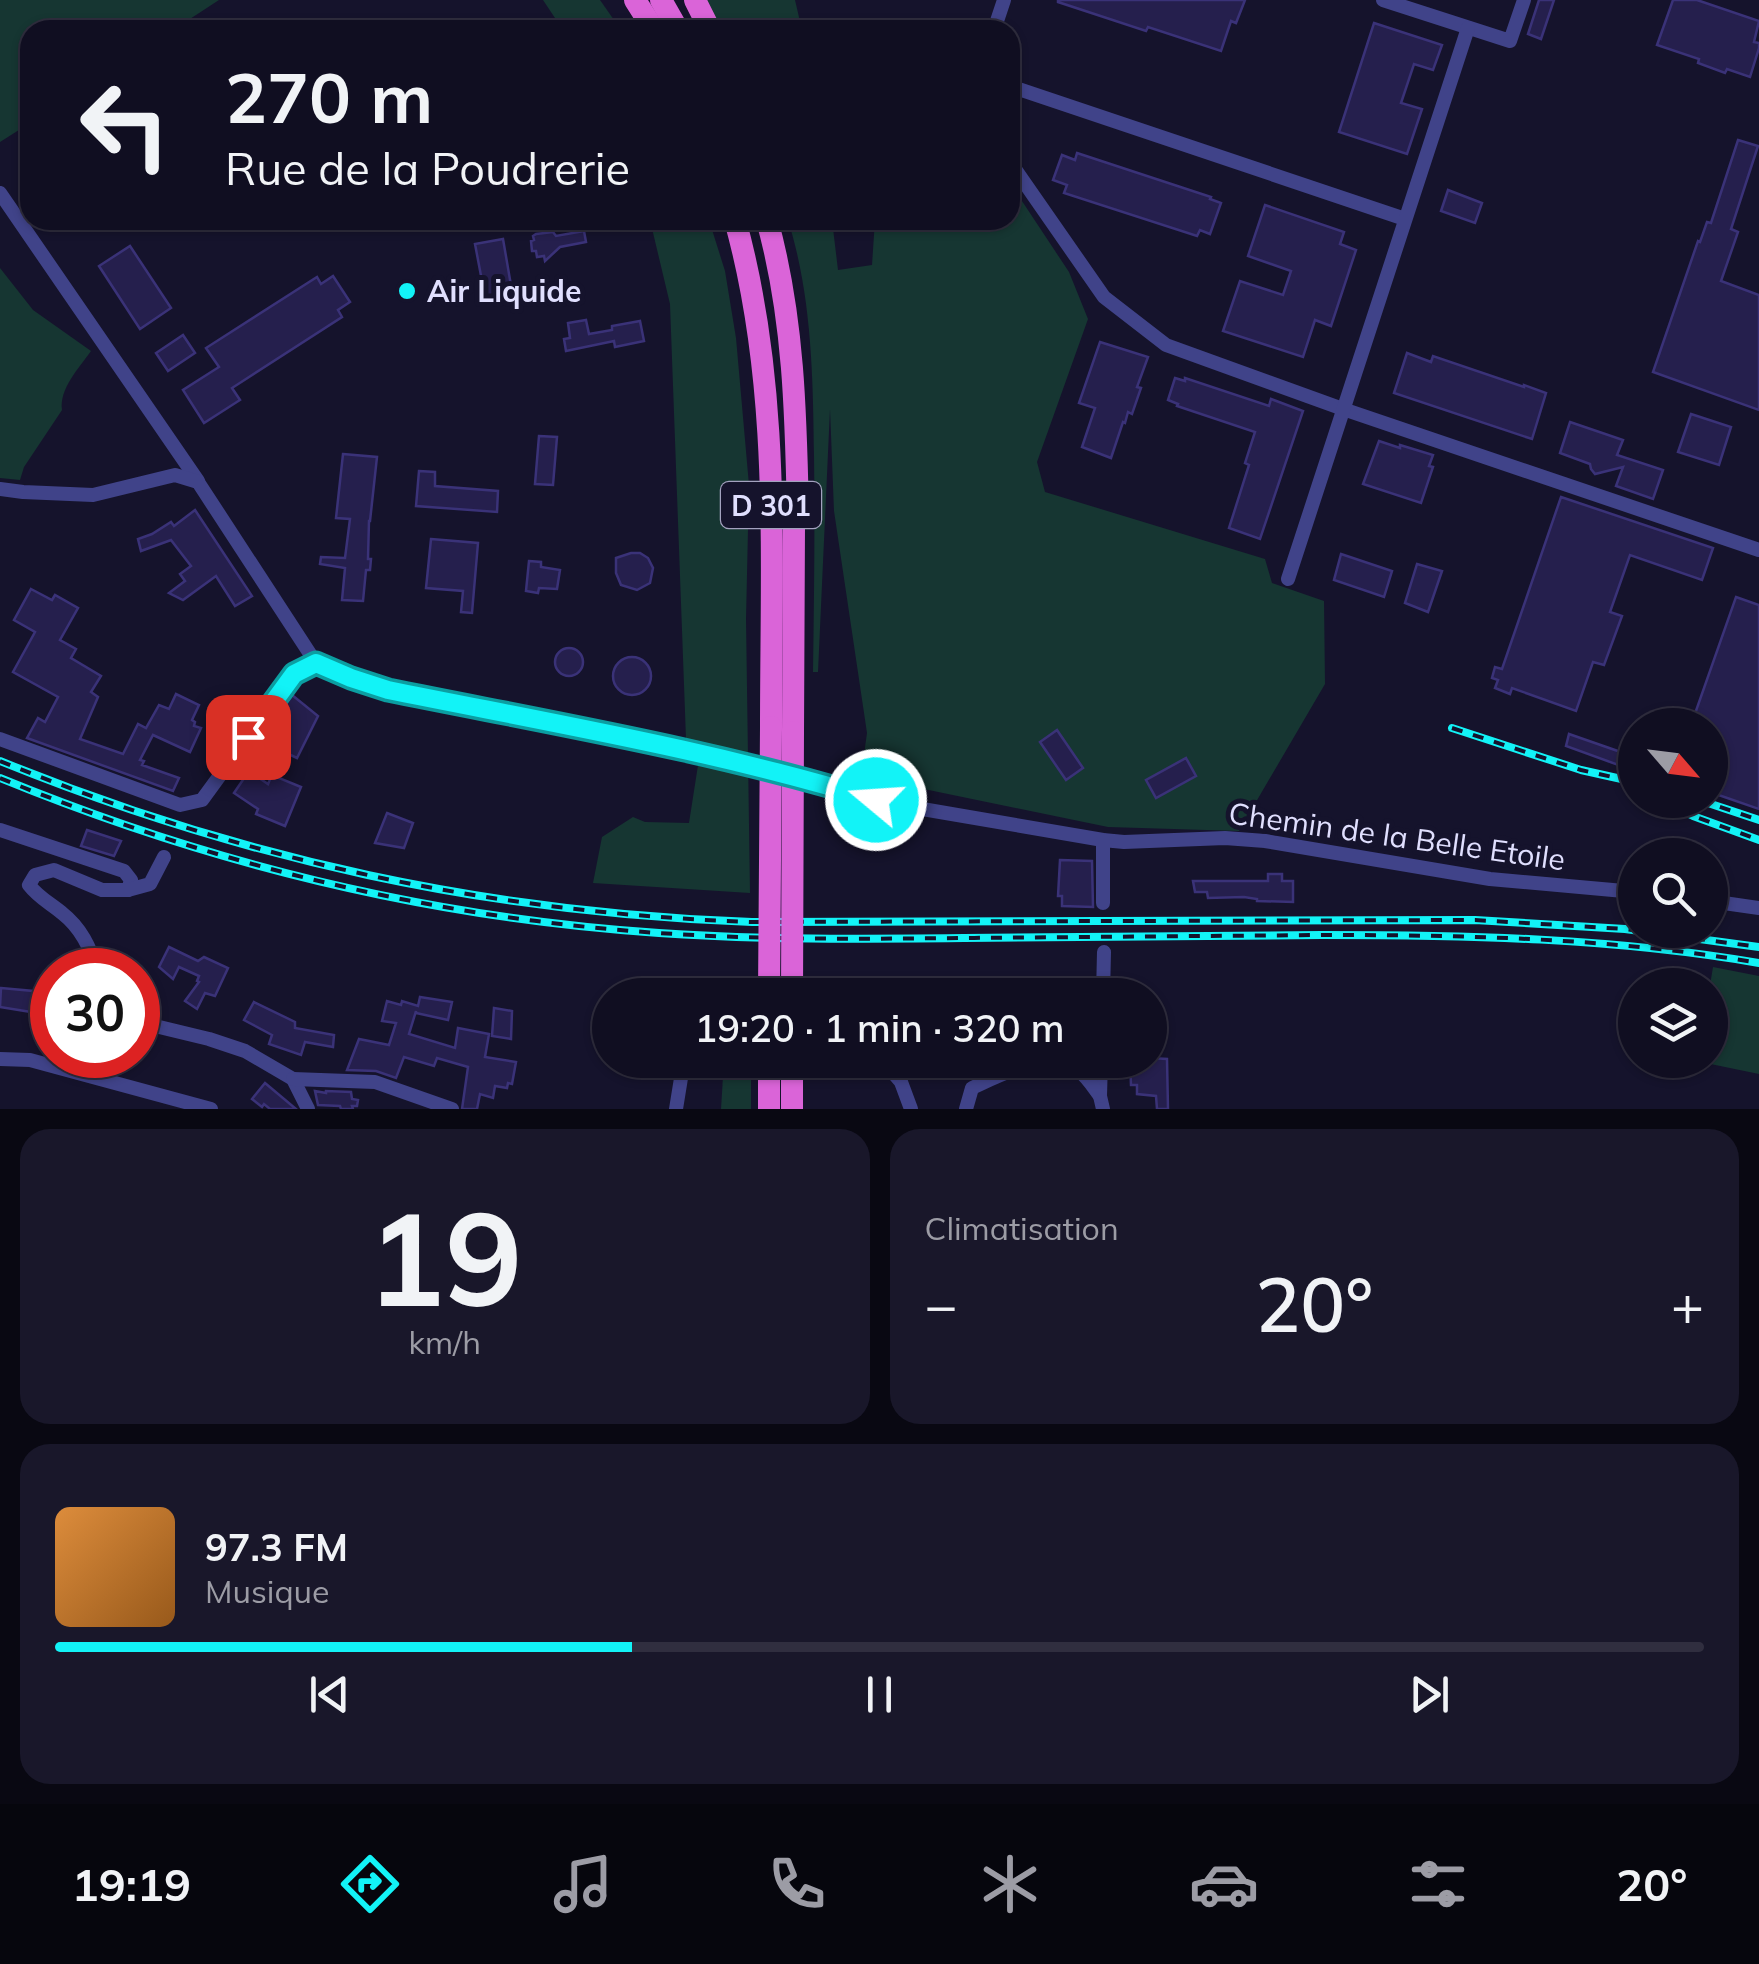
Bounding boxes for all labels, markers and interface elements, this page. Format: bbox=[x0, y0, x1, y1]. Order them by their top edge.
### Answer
text: 270 m bbox=[225, 53, 433, 141]
icon: left bbox=[60, 60, 190, 190]
text: Rue de la Poudrerie bbox=[225, 140, 630, 196]
place label: Air Liquide bbox=[427, 272, 581, 310]
marker: Air Liquide bbox=[396, 280, 418, 302]
road number: D 301 bbox=[721, 482, 821, 528]
pin bbox=[206, 695, 291, 780]
north arrow bbox=[1618, 708, 1728, 818]
map controls bbox=[1618, 708, 1728, 1078]
icon: arrive bbox=[221, 710, 276, 765]
position arrow bbox=[824, 748, 928, 852]
street label: Chemin de la Belle Etoile bbox=[1226, 794, 1568, 878]
button: search bbox=[1618, 838, 1728, 948]
speed limit sign: 30 bbox=[30, 948, 160, 1078]
button: layers bbox=[1618, 968, 1728, 1078]
text: 19:20 · 1 min · 320 m bbox=[694, 1004, 1065, 1052]
text: 19 bbox=[367, 1175, 523, 1339]
text: Climatisation bbox=[925, 1208, 1119, 1248]
text: 20° bbox=[1255, 1257, 1373, 1351]
text: − bbox=[925, 1270, 958, 1339]
text: + bbox=[1671, 1270, 1704, 1339]
text: km/h bbox=[409, 1322, 481, 1362]
text: 97.3 FM bbox=[205, 1523, 348, 1571]
text: Musique bbox=[205, 1571, 329, 1611]
icon: previous bbox=[302, 1667, 357, 1722]
icon: pause bbox=[852, 1667, 907, 1722]
icon: next bbox=[1402, 1667, 1457, 1722]
icon: directions bbox=[335, 1849, 405, 1919]
icon: music bbox=[548, 1849, 618, 1919]
icon: phone bbox=[762, 1849, 832, 1919]
icon: climate bbox=[975, 1849, 1045, 1919]
icon: car bbox=[1189, 1849, 1259, 1919]
icon: filters bbox=[1403, 1849, 1473, 1919]
text: 19:19 bbox=[72, 1856, 191, 1912]
text: 20° bbox=[1616, 1856, 1687, 1912]

